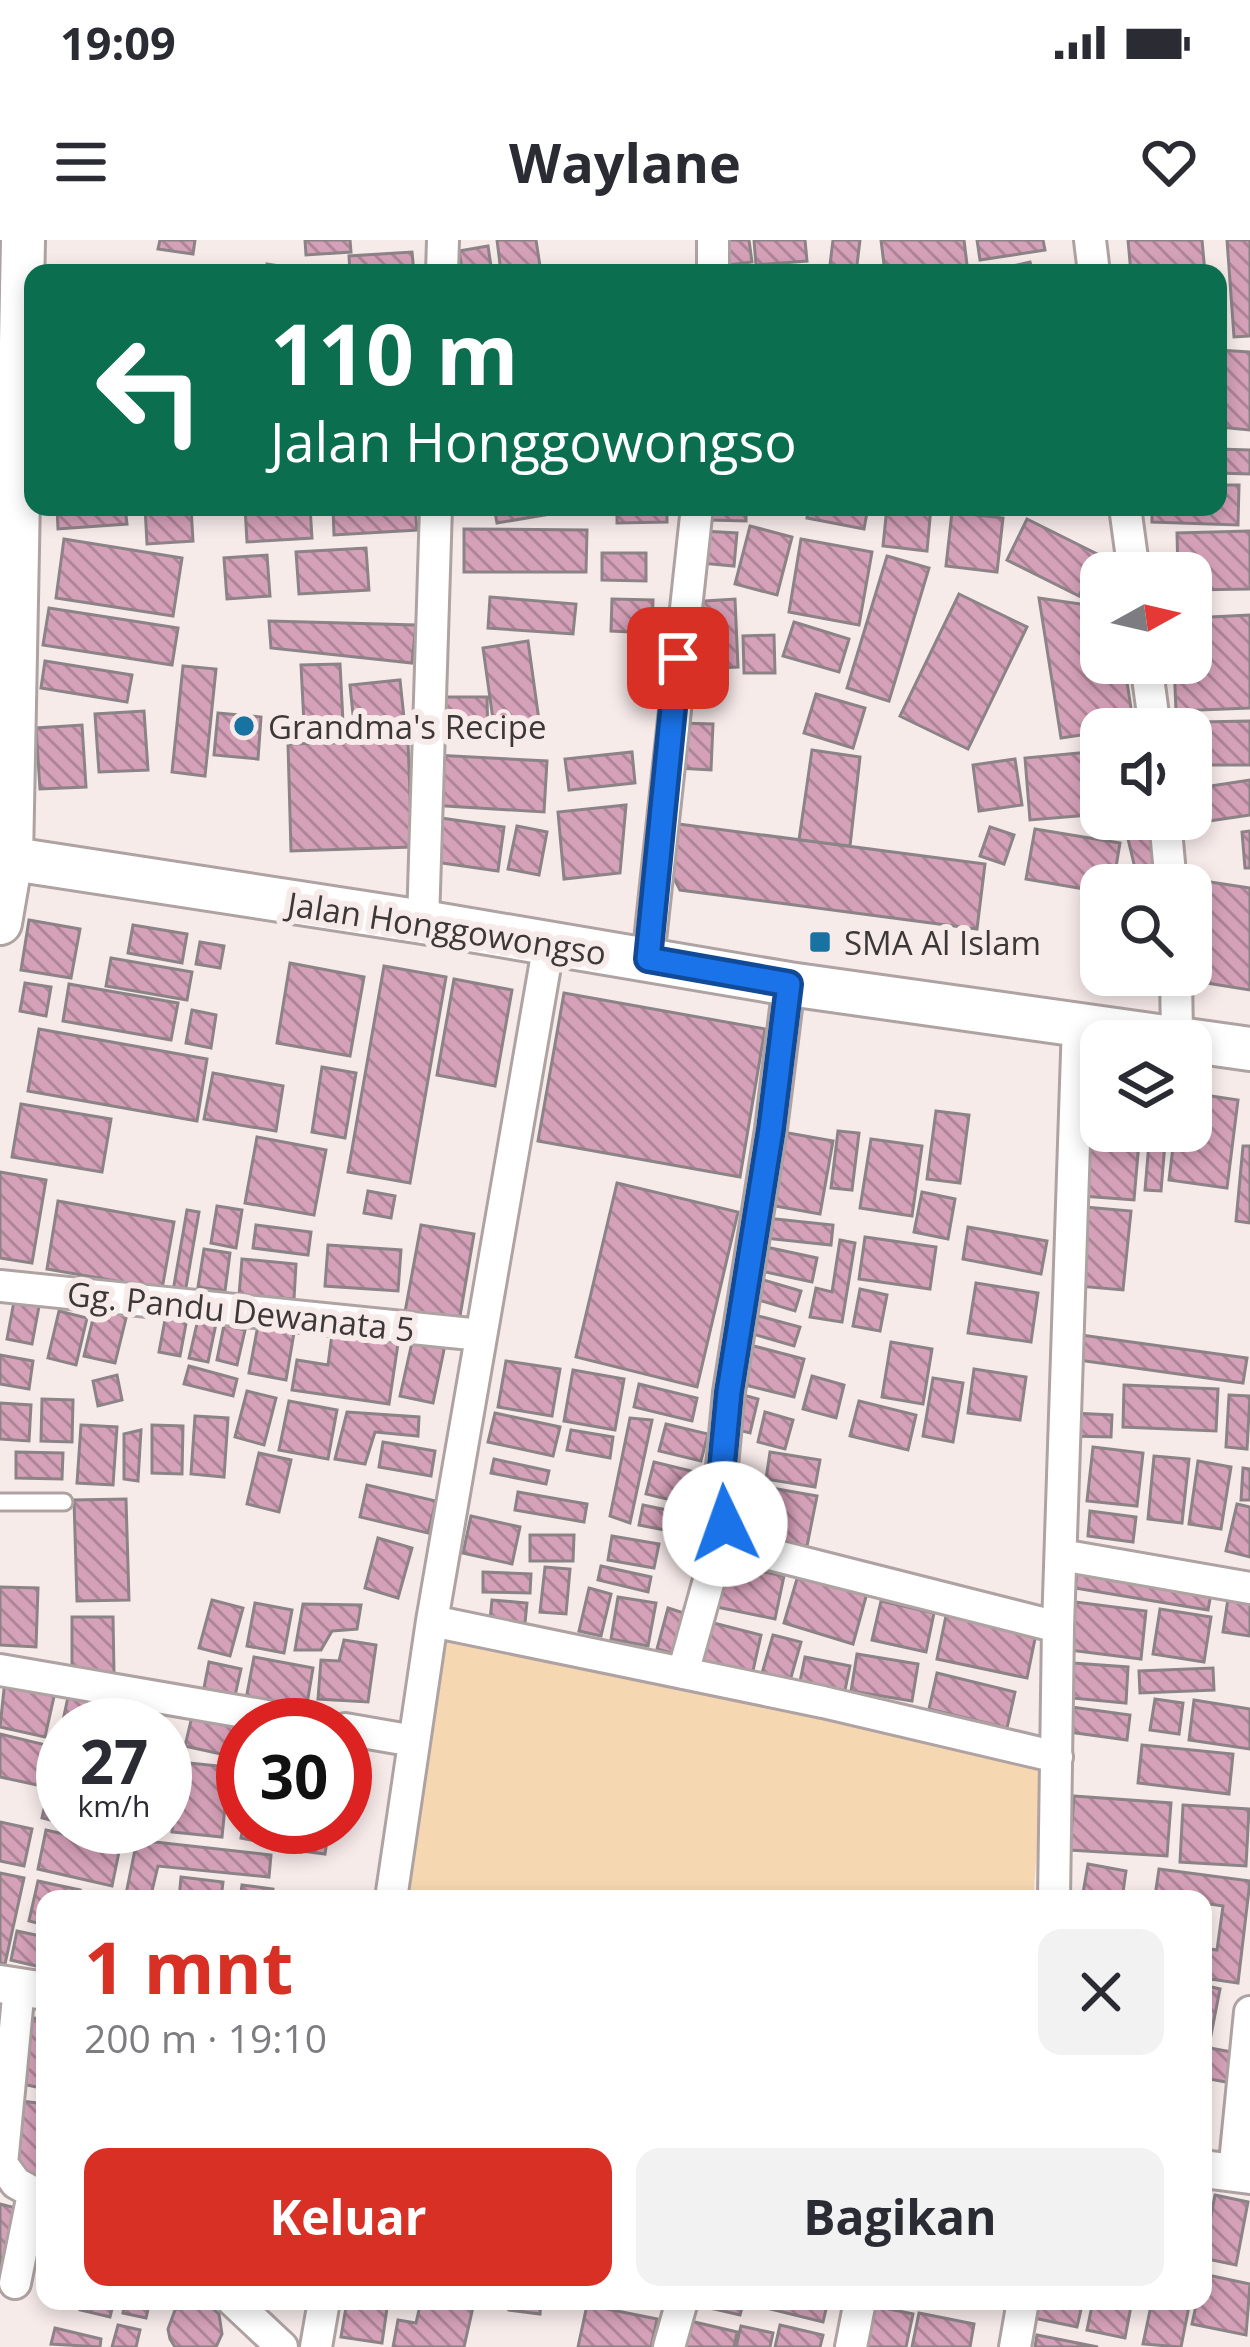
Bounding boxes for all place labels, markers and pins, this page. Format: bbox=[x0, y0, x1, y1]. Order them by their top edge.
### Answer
pin bbox=[627, 607, 729, 709]
place label: Grandma's Recipe bbox=[268, 704, 546, 749]
marker: Grandma's Recipe bbox=[231, 713, 257, 739]
place label: SMA Al Islam bbox=[844, 920, 1041, 965]
marker: SMA Al Islam bbox=[807, 929, 833, 955]

